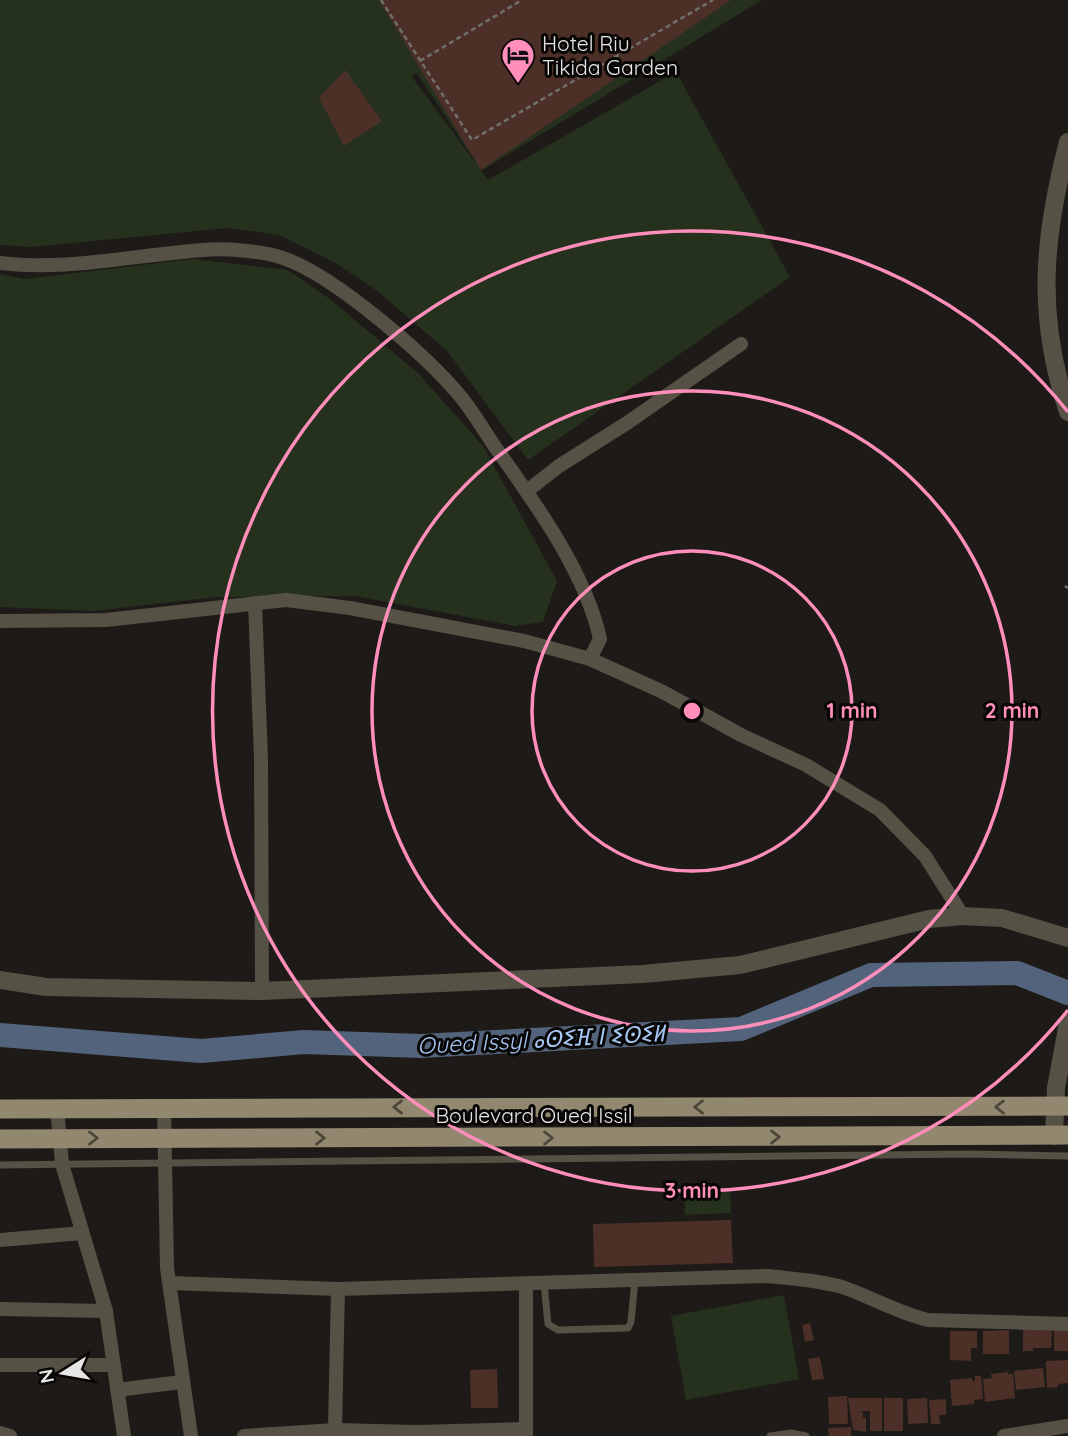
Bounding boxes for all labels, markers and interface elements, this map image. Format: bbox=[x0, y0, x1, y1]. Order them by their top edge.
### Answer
place label: Hotel Riu Tikida Garden bbox=[542, 30, 678, 80]
hotel icon: Hotel Riu Tikida Garden bbox=[499, 36, 537, 85]
text: 1 min bbox=[827, 697, 877, 723]
text: 2 min bbox=[985, 697, 1039, 723]
centre of rings bbox=[680, 699, 704, 723]
water label: Oued Issyl ⴰⵙⵉⴼ ⵏ ⵉⵙⵉⵍ bbox=[416, 1018, 668, 1060]
one-way arrow bbox=[392, 1099, 403, 1115]
one-way arrow bbox=[693, 1099, 704, 1115]
one-way arrow bbox=[994, 1099, 1005, 1115]
street label: Boulevard Oued Issil bbox=[435, 1102, 633, 1128]
one-way arrow bbox=[770, 1129, 781, 1145]
one-way arrow bbox=[88, 1130, 98, 1146]
one-way arrow bbox=[315, 1130, 326, 1146]
one-way arrow bbox=[543, 1130, 553, 1146]
text: 3 min bbox=[665, 1177, 719, 1203]
north arrow bbox=[28, 1338, 98, 1408]
text: N bbox=[33, 1367, 59, 1385]

